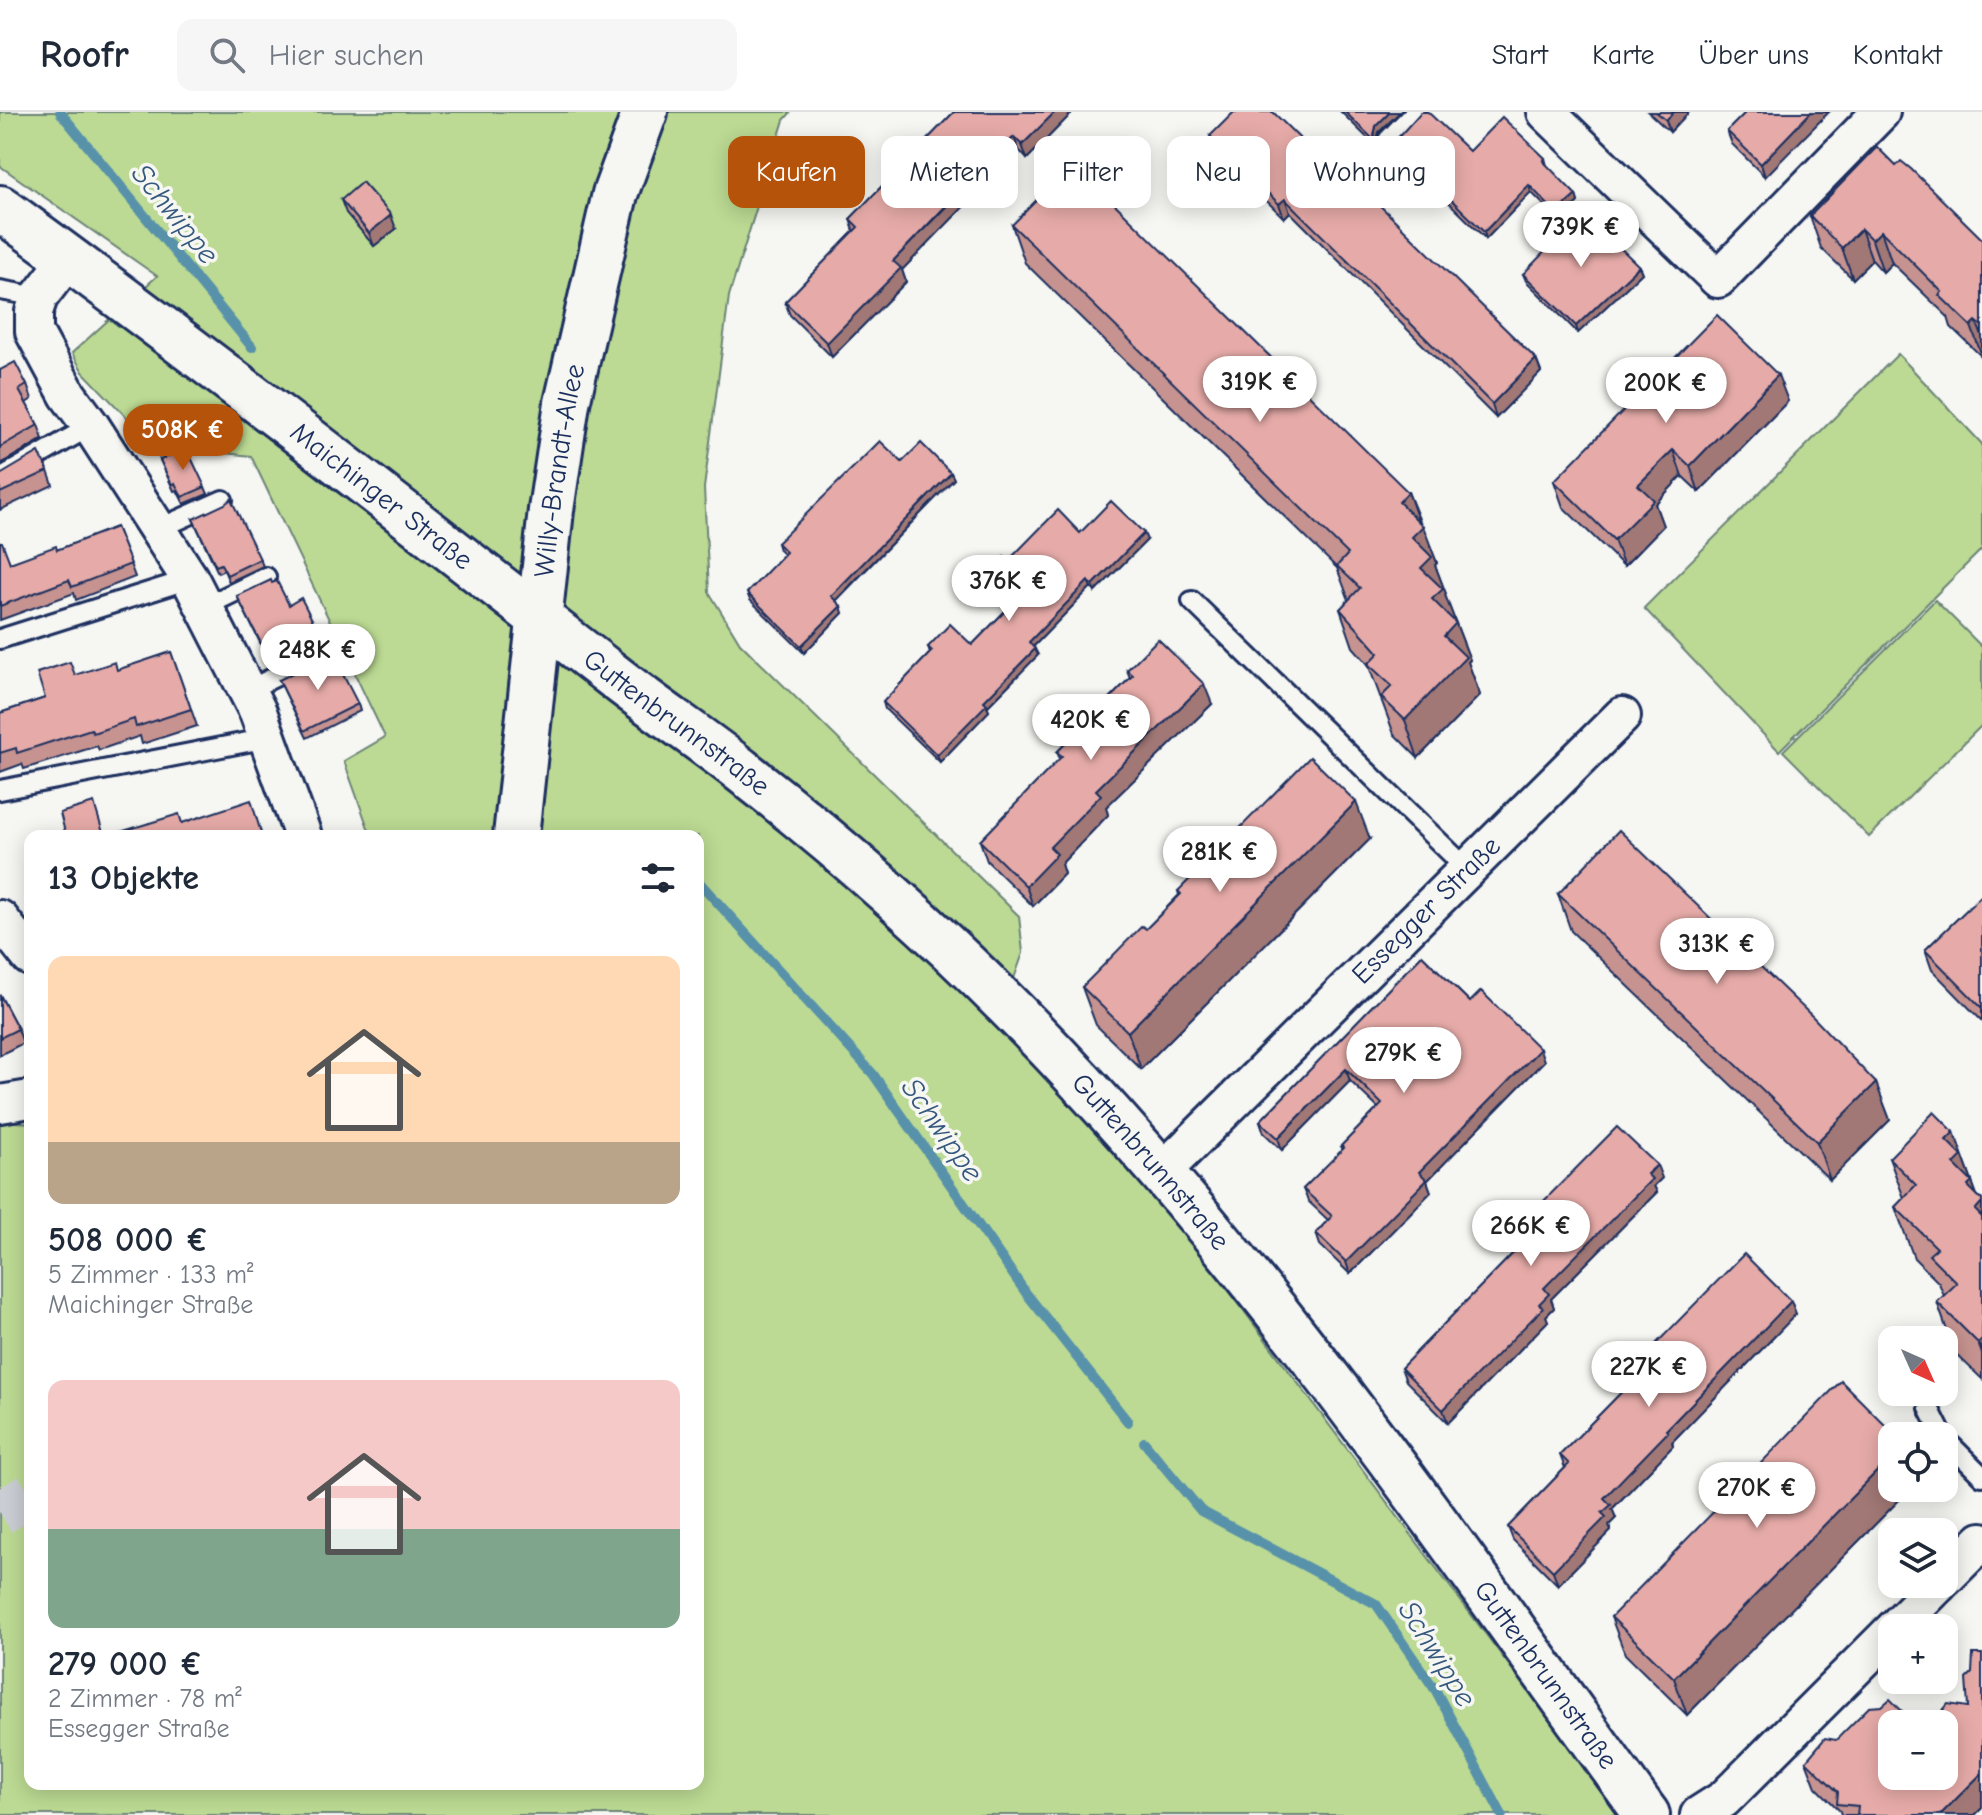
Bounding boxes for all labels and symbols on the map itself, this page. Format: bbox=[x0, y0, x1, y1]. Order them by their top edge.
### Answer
water label: Schwippe bbox=[124, 157, 226, 271]
pin: 739K € bbox=[1516, 201, 1646, 269]
pin: 319K € bbox=[1195, 356, 1325, 424]
pin: 200K € bbox=[1601, 357, 1731, 425]
street label: Willy-Brandt-Allee bbox=[528, 361, 591, 579]
pin: 508K € bbox=[118, 404, 248, 472]
street label: Maichinger Straße bbox=[284, 416, 479, 576]
pin: 376K € bbox=[944, 555, 1074, 623]
pin: 248K € bbox=[253, 624, 383, 692]
street label: Guttenbrunnstraße bbox=[577, 643, 776, 802]
pin: 420K € bbox=[1026, 694, 1156, 762]
pin: 281K € bbox=[1155, 826, 1285, 894]
street label: Essegger Straße bbox=[1345, 830, 1507, 990]
pin: 313K € bbox=[1652, 918, 1782, 986]
pin: 279K € bbox=[1339, 1027, 1469, 1095]
street label: Guttenbrunnstraße bbox=[1065, 1067, 1236, 1257]
water label: Schwippe bbox=[894, 1071, 990, 1189]
pin: 266K € bbox=[1466, 1200, 1596, 1268]
north arrow bbox=[1878, 1326, 1958, 1406]
pin: 227K € bbox=[1584, 1341, 1714, 1409]
pin: 270K € bbox=[1692, 1462, 1822, 1530]
street label: Guttenbrunnstraße bbox=[1468, 1575, 1624, 1775]
water label: Schwippe bbox=[1391, 1594, 1483, 1714]

